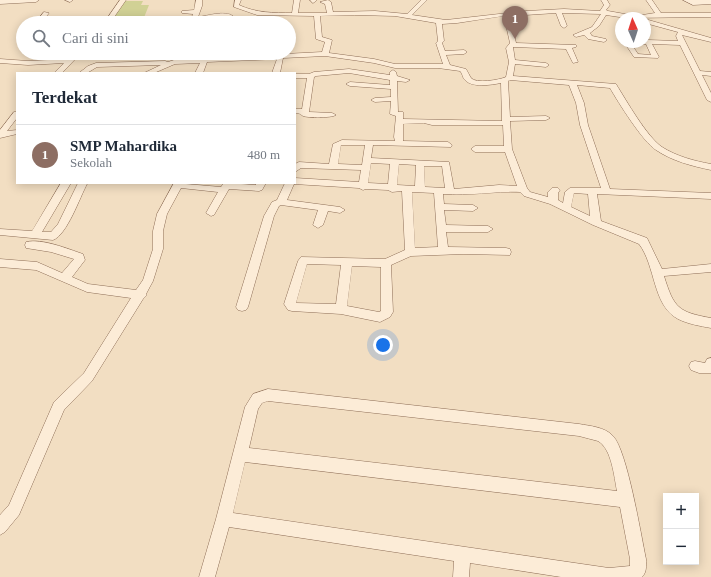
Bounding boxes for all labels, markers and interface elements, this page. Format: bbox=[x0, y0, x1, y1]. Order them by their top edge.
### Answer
pin: 1 bbox=[502, 6, 528, 39]
north arrow bbox=[615, 12, 651, 48]
search box bbox=[16, 16, 296, 60]
icon: search bbox=[30, 27, 52, 49]
text: Cari di sini bbox=[62, 30, 129, 46]
text: Terdekat bbox=[32, 88, 98, 107]
text: SMP Mahardika bbox=[70, 138, 177, 154]
text: 1 bbox=[42, 147, 48, 162]
text: 480 m bbox=[247, 147, 280, 162]
text: Sekolah bbox=[70, 155, 112, 170]
your location bbox=[373, 335, 393, 355]
map controls bbox=[663, 493, 699, 565]
button: + bbox=[663, 493, 699, 529]
button: − bbox=[663, 529, 699, 565]

